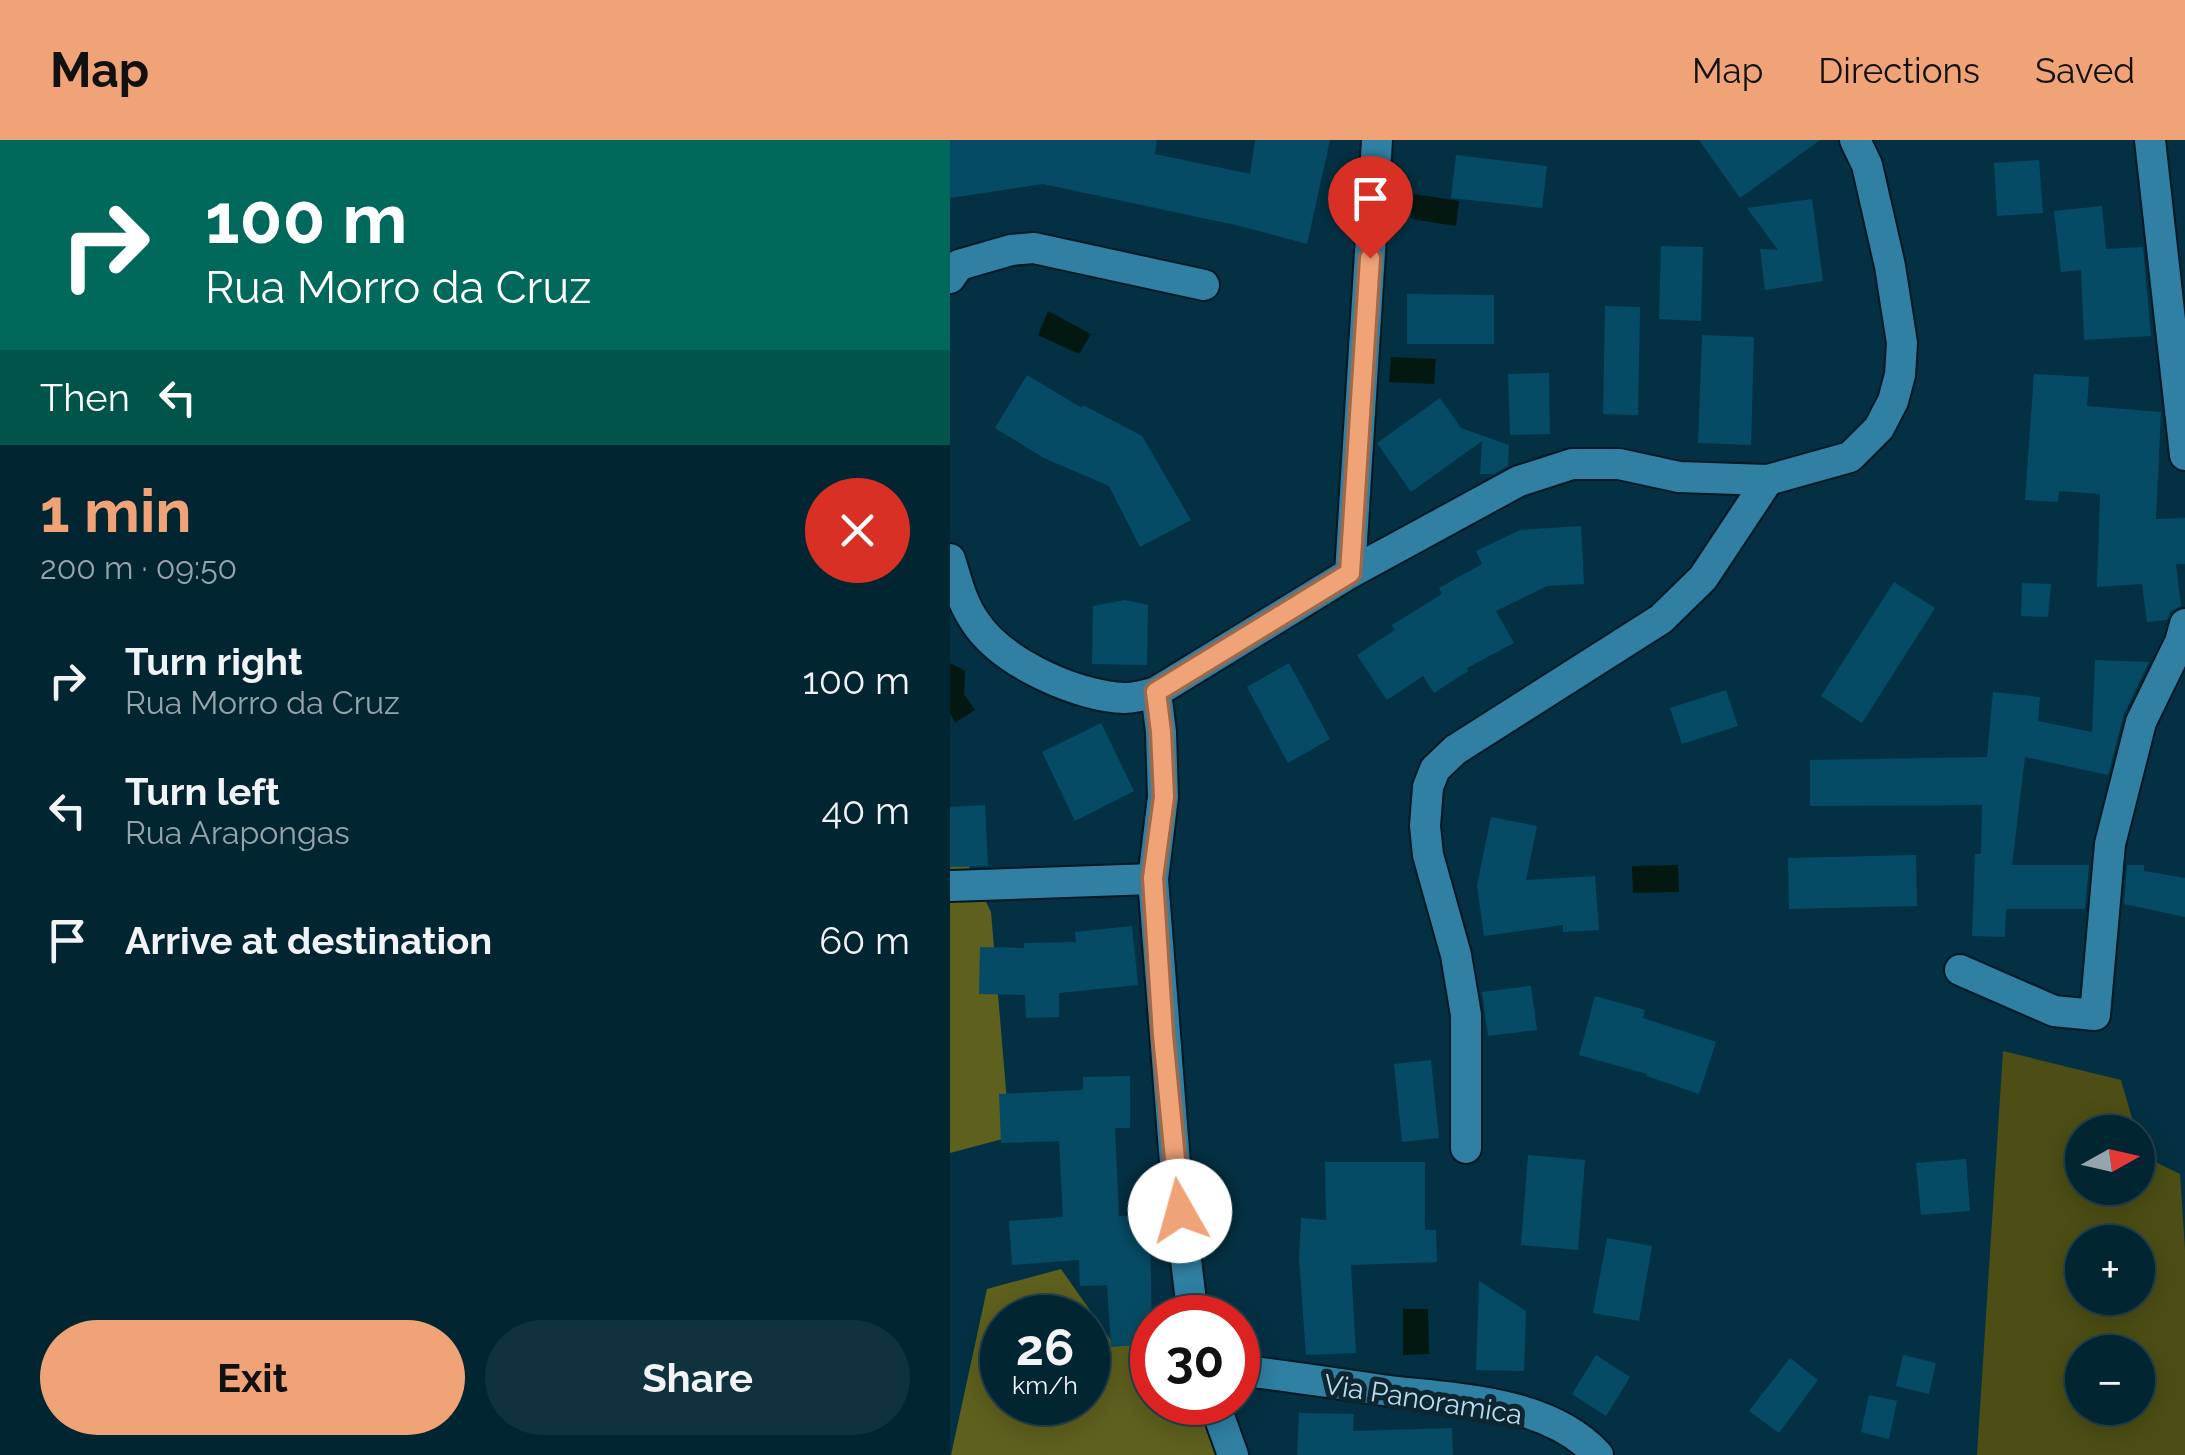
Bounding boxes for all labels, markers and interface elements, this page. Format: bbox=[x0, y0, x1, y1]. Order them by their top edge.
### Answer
text: Map bbox=[50, 42, 149, 98]
text: Map bbox=[1692, 50, 1763, 91]
text: Directions bbox=[1818, 50, 1980, 91]
text: Saved bbox=[2035, 50, 2135, 91]
pin bbox=[1328, 156, 1413, 259]
icon: arrive bbox=[1343, 171, 1398, 226]
text: 100 m bbox=[205, 177, 408, 259]
icon: right bbox=[40, 180, 170, 310]
text: Rua Morro da Cruz bbox=[205, 261, 591, 314]
icon: left bbox=[150, 370, 205, 425]
text: Then bbox=[40, 375, 130, 420]
text: 1 min bbox=[40, 476, 191, 546]
button: close bbox=[805, 478, 910, 583]
text: 200 m · 09:50 bbox=[40, 549, 237, 586]
text: Turn right bbox=[125, 639, 302, 684]
icon: right bbox=[40, 653, 95, 708]
text: 100 m bbox=[803, 658, 910, 703]
text: Rua Morro da Cruz bbox=[125, 684, 400, 721]
text: Turn left bbox=[125, 769, 280, 814]
icon: left bbox=[40, 783, 95, 838]
text: 40 m bbox=[821, 788, 910, 833]
text: Rua Arapongas bbox=[125, 814, 350, 851]
icon: arrive bbox=[40, 913, 95, 968]
text: Arrive at destination bbox=[125, 918, 492, 963]
text: 60 m bbox=[819, 918, 910, 963]
north arrow bbox=[2065, 1115, 2155, 1205]
map controls bbox=[2065, 1115, 2155, 1425]
position arrow bbox=[1128, 1159, 1232, 1263]
button: + bbox=[2065, 1225, 2155, 1315]
speed limit sign: 30 bbox=[1130, 1295, 1260, 1425]
text: 26 bbox=[1016, 1318, 1074, 1377]
button: Exit bbox=[40, 1320, 465, 1435]
button: Share bbox=[485, 1320, 910, 1435]
button: − bbox=[2065, 1335, 2155, 1425]
street label: Via Panoramica bbox=[1321, 1368, 1525, 1431]
text: km/h bbox=[1012, 1370, 1078, 1400]

